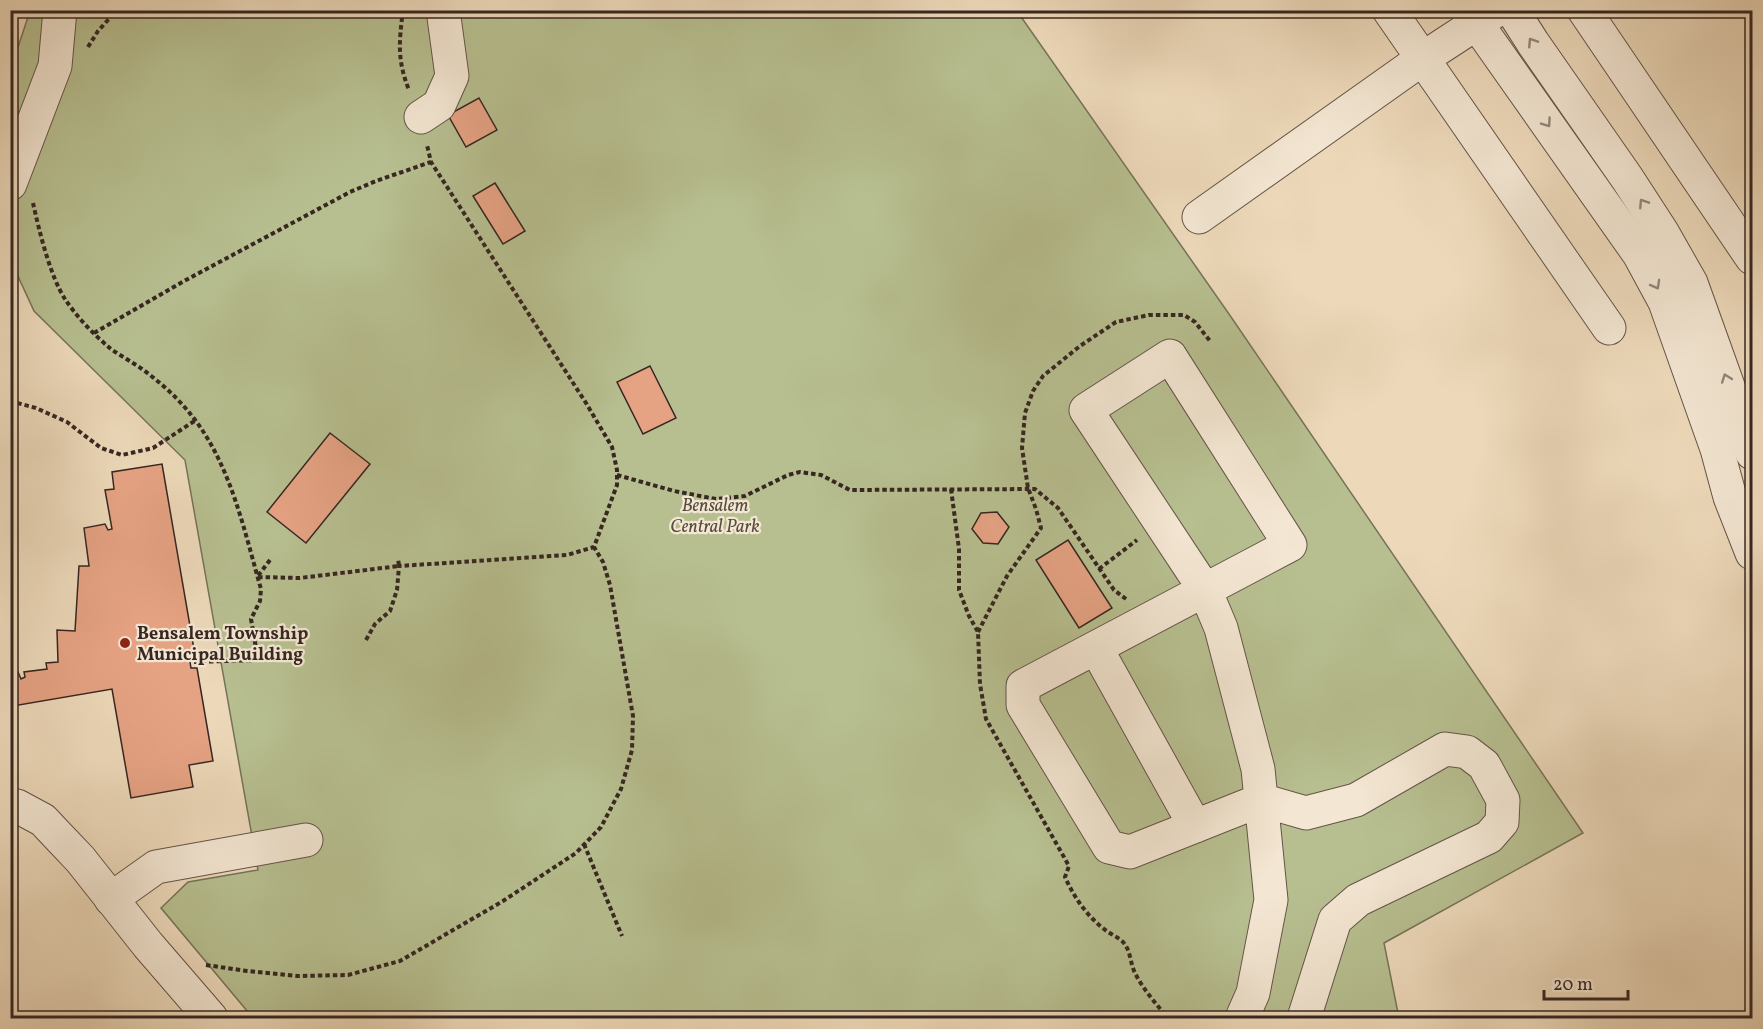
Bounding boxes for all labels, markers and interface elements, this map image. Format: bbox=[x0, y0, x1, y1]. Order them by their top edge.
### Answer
one-way arrow bbox=[1528, 38, 1540, 48]
one-way arrow bbox=[1540, 117, 1551, 128]
one-way arrow bbox=[1639, 198, 1650, 209]
one-way arrow bbox=[1649, 278, 1660, 289]
one-way arrow bbox=[1720, 373, 1733, 384]
park label: Bensalem Central Park bbox=[670, 494, 760, 540]
place label: Bensalem Township Municipal Building bbox=[137, 622, 308, 668]
marker: Bensalem Township Municipal Building bbox=[118, 636, 132, 650]
scale bar bbox=[1544, 963, 1628, 1001]
text: 20 m bbox=[1553, 973, 1593, 998]

